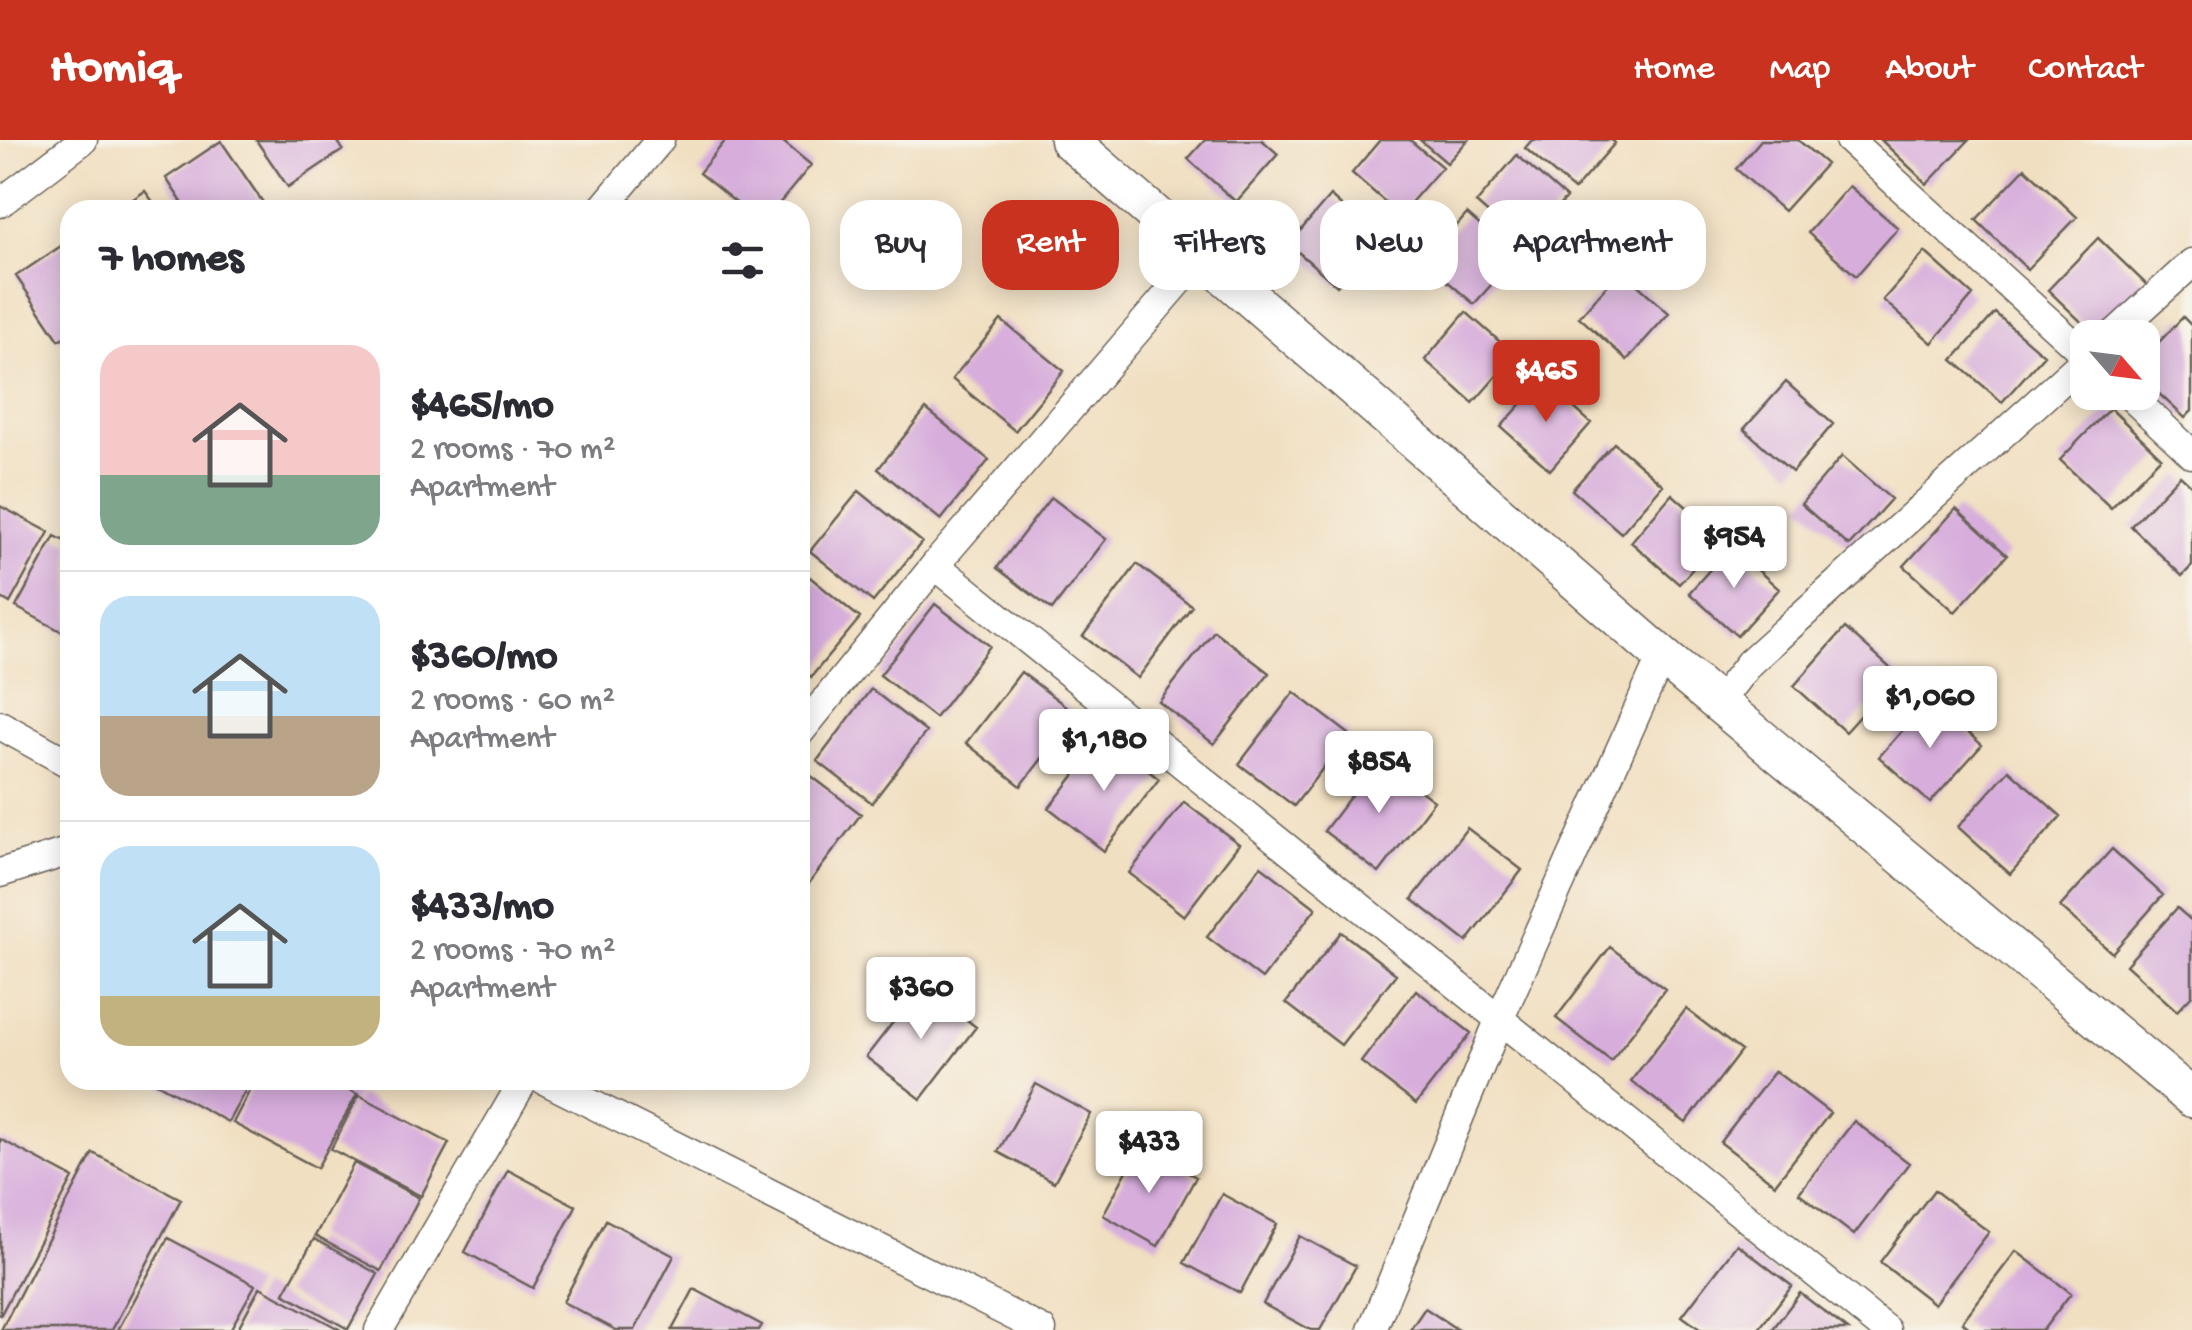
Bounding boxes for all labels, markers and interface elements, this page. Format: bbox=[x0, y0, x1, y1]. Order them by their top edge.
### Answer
text: Homiq bbox=[50, 42, 176, 99]
text: Home bbox=[1633, 50, 1714, 91]
text: Map bbox=[1769, 50, 1830, 91]
text: About bbox=[1885, 50, 1973, 91]
text: Contact bbox=[2028, 50, 2142, 91]
chip: Buy bbox=[840, 200, 962, 290]
chip: Rent bbox=[982, 200, 1119, 290]
chip: Filters bbox=[1139, 200, 1300, 290]
chip: New bbox=[1320, 200, 1458, 290]
chip: Apartment bbox=[1478, 200, 1706, 290]
icon: filters bbox=[715, 233, 770, 288]
text: 7 homes bbox=[100, 236, 243, 285]
north arrow bbox=[2070, 320, 2160, 410]
map controls bbox=[2070, 320, 2160, 410]
pin: $465 bbox=[1487, 340, 1605, 425]
text: $465 bbox=[1515, 353, 1577, 391]
text: $465/mo bbox=[410, 383, 554, 432]
icon: home bbox=[180, 385, 300, 505]
text: 2 rooms · 70 m² bbox=[410, 432, 615, 470]
text: Apartment bbox=[410, 470, 554, 508]
pin: $954 bbox=[1675, 506, 1793, 591]
text: $954 bbox=[1703, 519, 1765, 557]
text: $360/mo bbox=[410, 634, 558, 683]
icon: home bbox=[180, 636, 300, 756]
pin: $1,060 bbox=[1849, 666, 2011, 751]
text: $1,060 bbox=[1885, 679, 1975, 717]
text: 2 rooms · 60 m² bbox=[410, 683, 615, 721]
pin: $1,180 bbox=[1023, 709, 1185, 794]
text: Apartment bbox=[410, 721, 554, 759]
text: $1,180 bbox=[1061, 722, 1147, 760]
pin: $854 bbox=[1320, 731, 1438, 816]
text: $854 bbox=[1347, 744, 1411, 782]
text: $433/mo bbox=[410, 884, 554, 933]
icon: home bbox=[180, 886, 300, 1006]
text: 2 rooms · 70 m² bbox=[410, 933, 615, 971]
pin: $360 bbox=[862, 957, 980, 1042]
text: $360 bbox=[888, 970, 954, 1008]
text: Apartment bbox=[410, 971, 554, 1009]
pin: $433 bbox=[1090, 1111, 1208, 1196]
text: $433 bbox=[1118, 1124, 1180, 1162]

